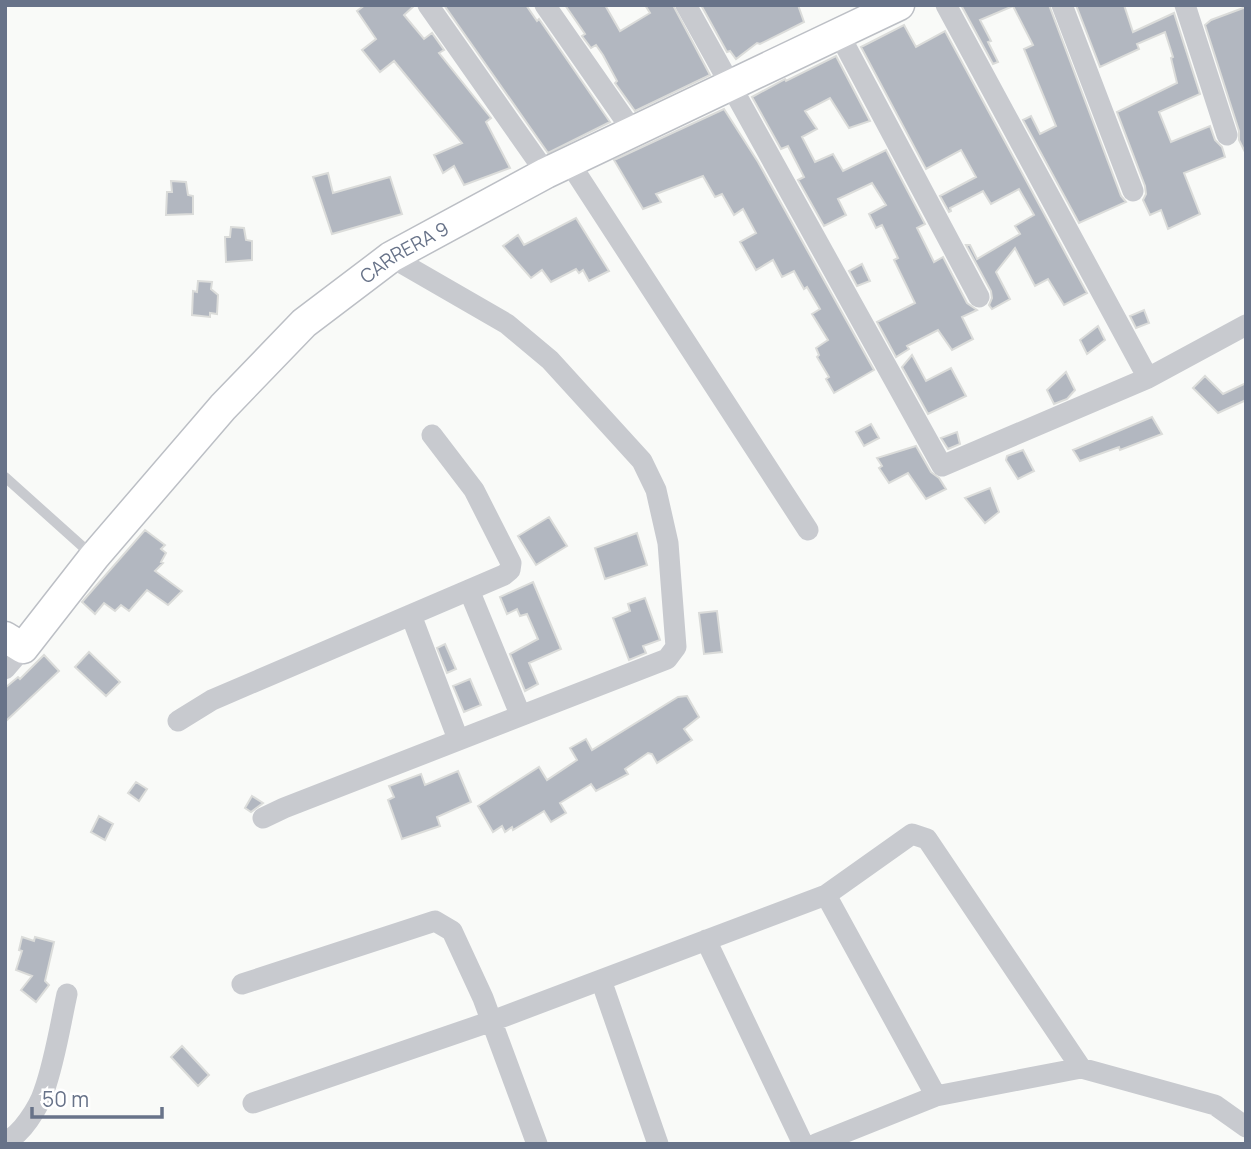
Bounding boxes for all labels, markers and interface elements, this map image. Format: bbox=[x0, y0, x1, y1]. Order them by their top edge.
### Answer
street label: CARRERA 9 bbox=[354, 215, 453, 289]
scale bar bbox=[32, 1076, 161, 1120]
text: 50 m bbox=[42, 1085, 89, 1113]

